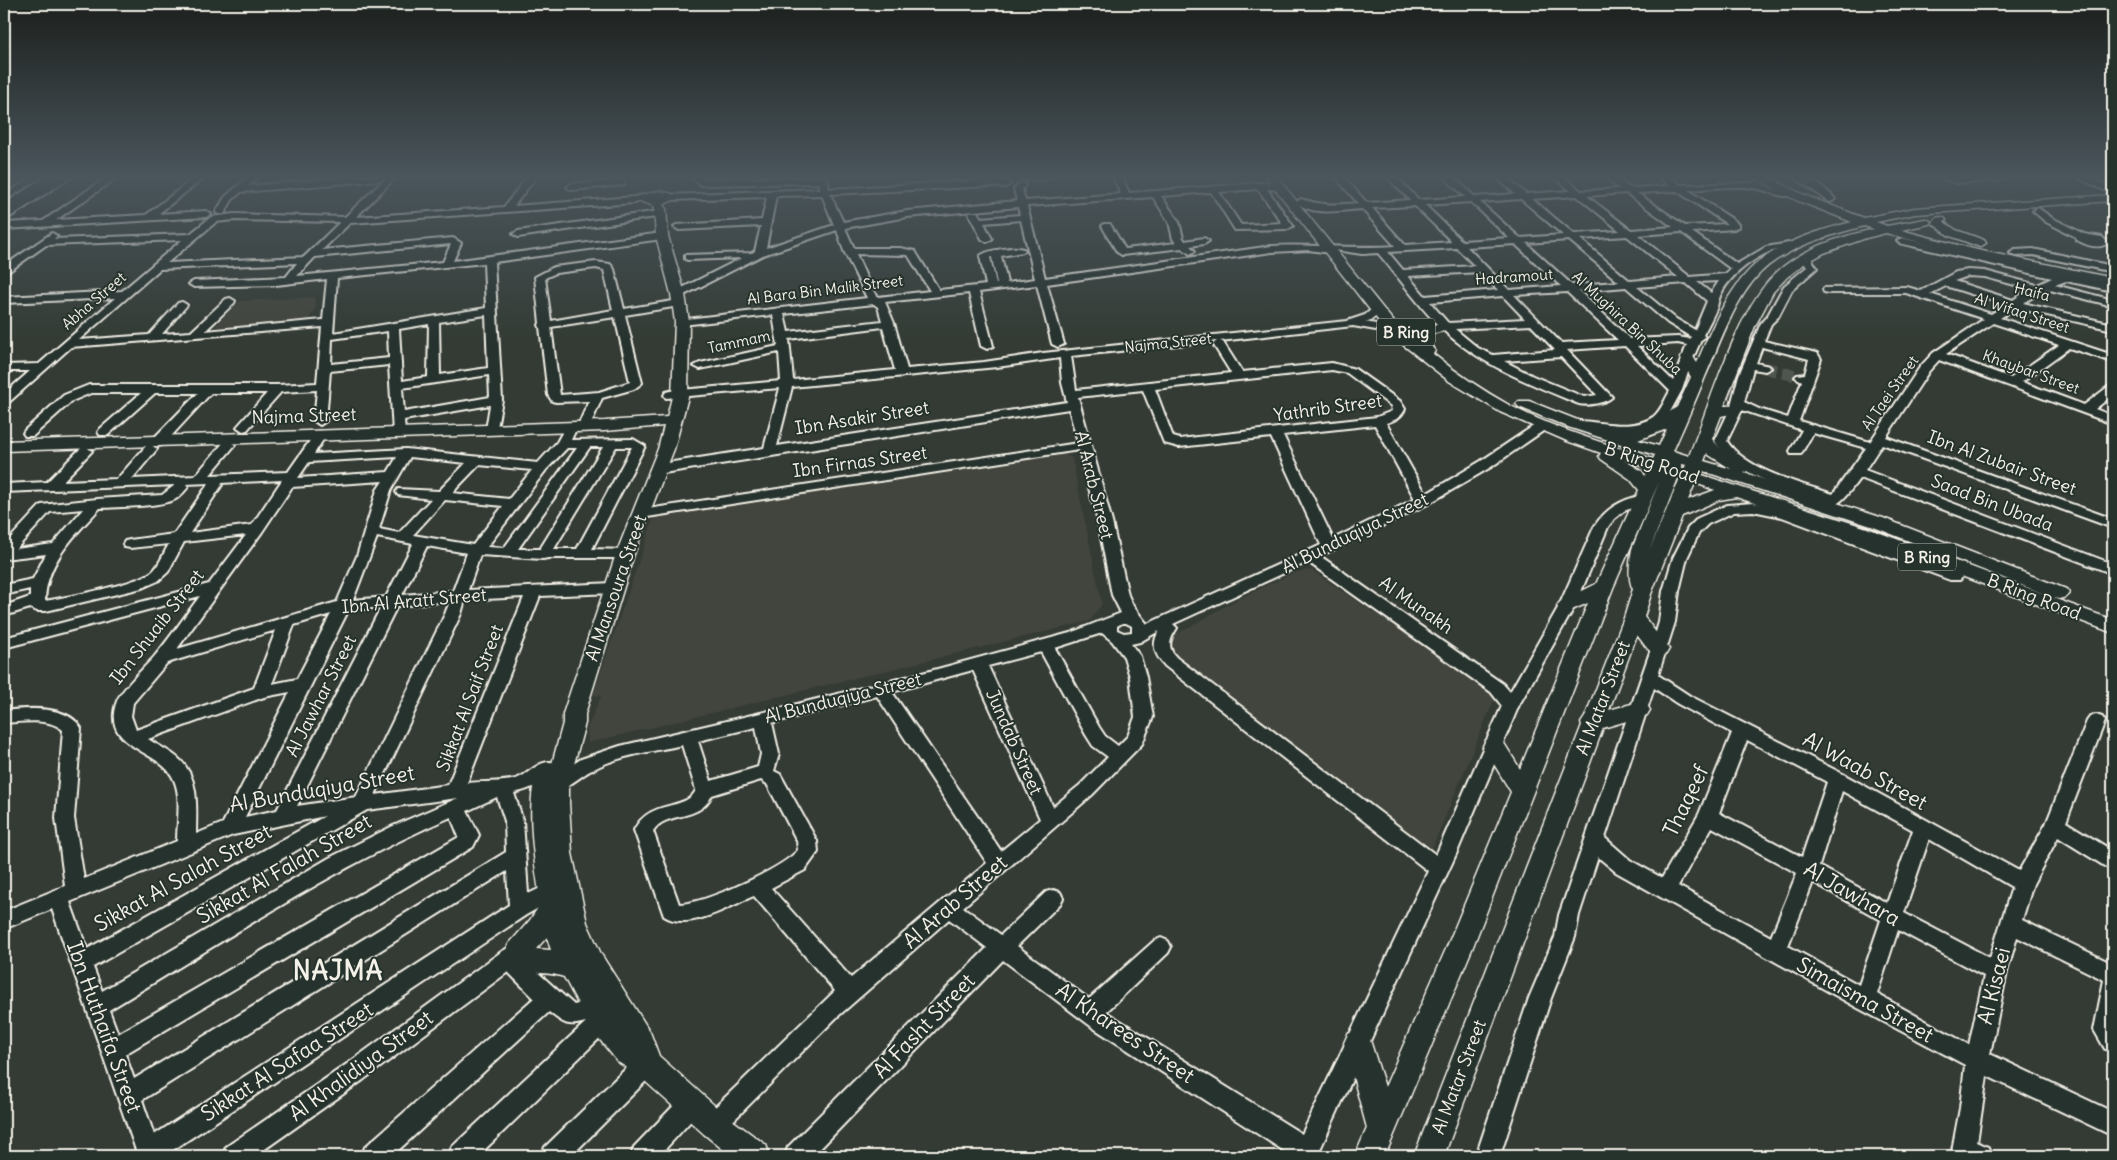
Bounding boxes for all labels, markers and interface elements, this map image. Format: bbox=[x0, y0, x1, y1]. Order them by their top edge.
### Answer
street label: Hadramout bbox=[1474, 264, 1554, 289]
street label: Al Mughira Bin Shuba bbox=[1568, 267, 1687, 379]
street label: Abha Street bbox=[58, 268, 130, 334]
street label: Al Bara Bin Malik Street bbox=[746, 271, 904, 309]
street label: Haifa bbox=[2012, 278, 2052, 305]
street label: Al Wifaq Street bbox=[1972, 288, 2072, 337]
road number: B Ring bbox=[1377, 318, 1435, 346]
street label: Tammam bbox=[706, 326, 772, 357]
street label: Najma Street bbox=[1123, 328, 1212, 357]
street label: Khaybar Street bbox=[1980, 345, 2082, 398]
street label: Al Taei Street bbox=[1857, 352, 1922, 434]
street label: Yathrib Street bbox=[1272, 389, 1384, 426]
street label: Ibn Asakir Street bbox=[793, 396, 931, 439]
street label: Najma Street bbox=[251, 402, 357, 429]
street label: Ibn Al Zubair Street bbox=[1925, 425, 2080, 500]
street label: Al Arab Street bbox=[1070, 428, 1119, 542]
street label: B Ring Road bbox=[1602, 436, 1703, 489]
street label: Ibn Firnas Street bbox=[791, 441, 929, 482]
street label: Saad Bin Ubada bbox=[1928, 469, 2057, 536]
street label: Al Bunduqiya Street bbox=[1278, 487, 1432, 578]
street label: Al Mansoura Street bbox=[580, 511, 651, 664]
road number: B Ring bbox=[1898, 544, 1956, 570]
street label: Ibn Shuaib Street bbox=[105, 565, 209, 689]
street label: B Ring Road bbox=[1984, 568, 2085, 625]
street label: Al Munakh bbox=[1375, 571, 1458, 638]
street label: Ibn Al Aratt Street bbox=[340, 583, 488, 618]
street label: Sikkat Al Saif Street bbox=[431, 621, 508, 774]
street label: Al Jawhar Street bbox=[280, 631, 361, 761]
street label: Al Matar Street bbox=[1570, 637, 1635, 758]
street label: Al Bunduqiya Street bbox=[762, 667, 923, 728]
street label: Jundab Street bbox=[981, 685, 1048, 798]
street label: Al Waab Street bbox=[1798, 725, 1932, 816]
street label: Al Bunduqiya Street bbox=[227, 759, 416, 818]
street label: Thaqeef bbox=[1657, 760, 1715, 841]
street label: Sikkat Al Falah Street bbox=[191, 807, 376, 930]
street label: Sikkat Al Salah Street bbox=[89, 818, 276, 937]
street label: Al Arab Street bbox=[897, 849, 1012, 954]
street label: Al Jawhara bbox=[1799, 855, 1905, 932]
street label: Ibn Huthaifa Street bbox=[61, 937, 148, 1116]
street label: Al Kisaei bbox=[1971, 945, 2016, 1027]
street label: Simaisma Street bbox=[1792, 951, 1938, 1048]
district label: NAJMA bbox=[293, 954, 383, 987]
street label: Al Fasht Street bbox=[867, 967, 980, 1084]
street label: Al Kharees Street bbox=[1051, 976, 1200, 1089]
street label: Sikkat Al Safaa Street bbox=[195, 996, 378, 1127]
street label: Al Khalidiya Street bbox=[283, 1004, 438, 1127]
street label: Al Matar Street bbox=[1426, 1016, 1491, 1137]

